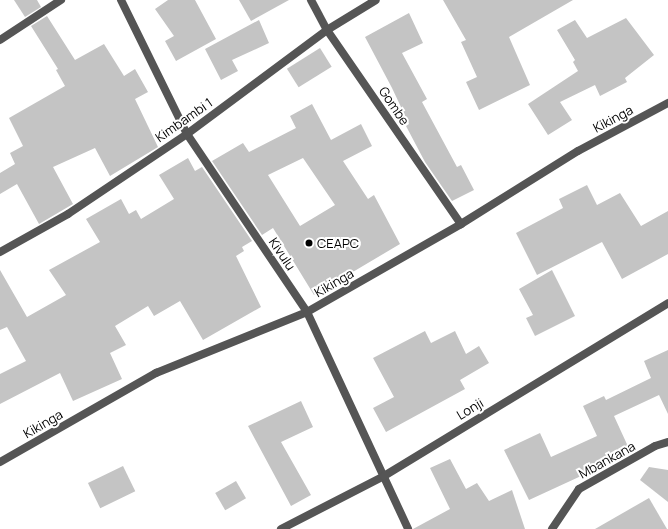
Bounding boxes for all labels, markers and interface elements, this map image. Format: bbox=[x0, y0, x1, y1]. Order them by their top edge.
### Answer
street label: Gombe bbox=[375, 84, 413, 128]
street label: Kimbambi 1 bbox=[152, 95, 216, 145]
street label: Kikinga bbox=[590, 102, 636, 136]
street label: Kivulu bbox=[266, 235, 298, 273]
place label: CEAPC bbox=[317, 235, 359, 251]
marker: CEAPC bbox=[304, 238, 314, 248]
street label: Kikinga bbox=[312, 266, 356, 300]
street label: Lonji bbox=[454, 395, 486, 423]
street label: Kikinga bbox=[21, 407, 65, 441]
street label: Mbankana bbox=[576, 438, 638, 482]

